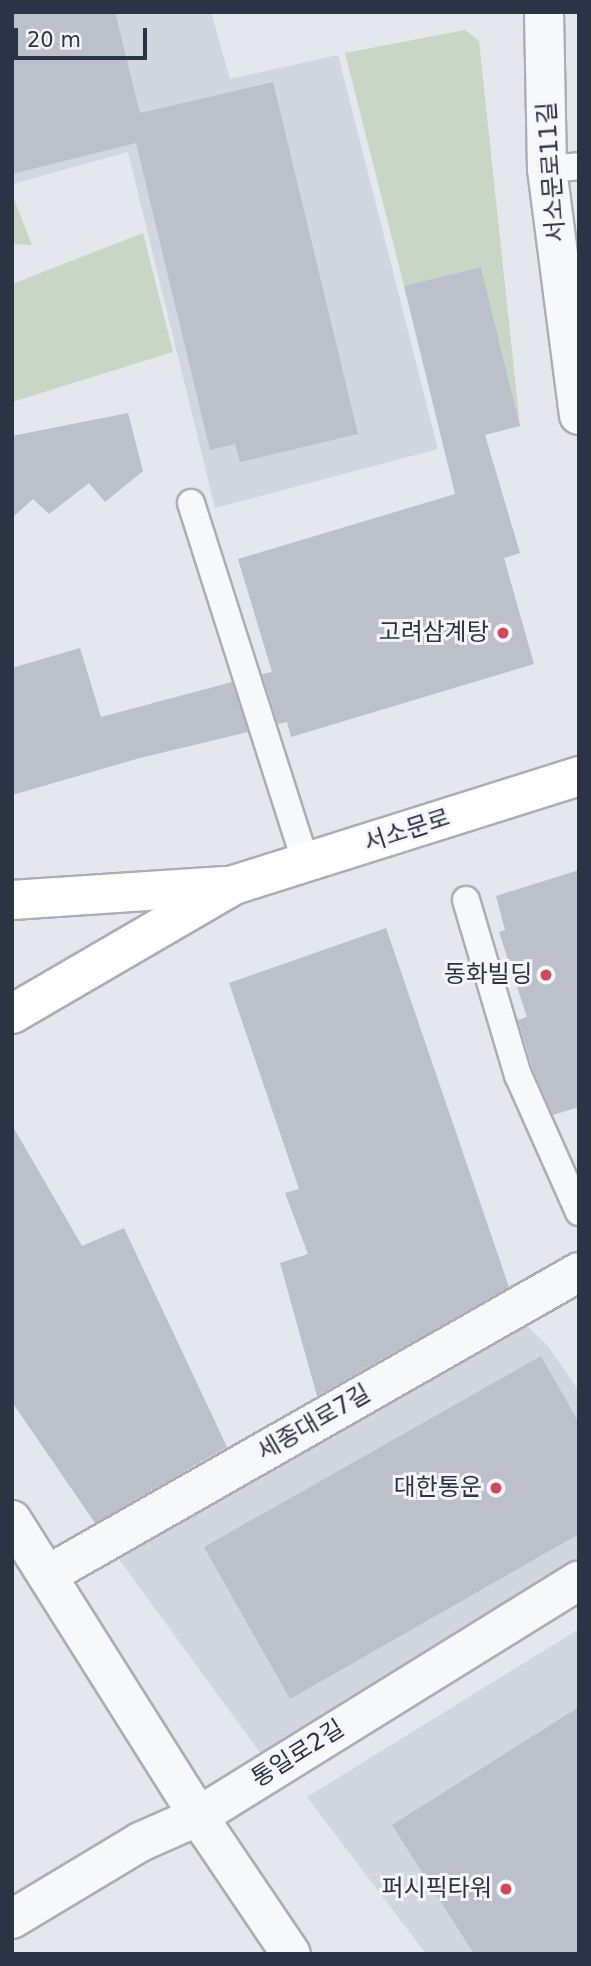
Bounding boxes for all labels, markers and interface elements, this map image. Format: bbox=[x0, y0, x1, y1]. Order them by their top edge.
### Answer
scale bar bbox=[18, 14, 150, 58]
text: 20 m bbox=[27, 28, 81, 52]
street label: 서소문로11길 bbox=[533, 101, 571, 243]
place label: 고려삼계탕 bbox=[379, 619, 489, 647]
marker: 고려삼계탕 bbox=[495, 625, 511, 641]
street label: 서소문로 bbox=[361, 804, 453, 858]
place label: 동화빌딩 bbox=[444, 961, 532, 989]
marker: 동화빌딩 bbox=[538, 967, 554, 983]
street label: 세종대로7길 bbox=[252, 1379, 376, 1467]
place label: 대한통운 bbox=[394, 1474, 482, 1502]
marker: 대한통운 bbox=[488, 1480, 504, 1496]
street label: 통일로2길 bbox=[246, 1714, 350, 1794]
place label: 퍼시픽타워 bbox=[382, 1875, 492, 1903]
marker: 퍼시픽타워 bbox=[498, 1881, 514, 1897]

